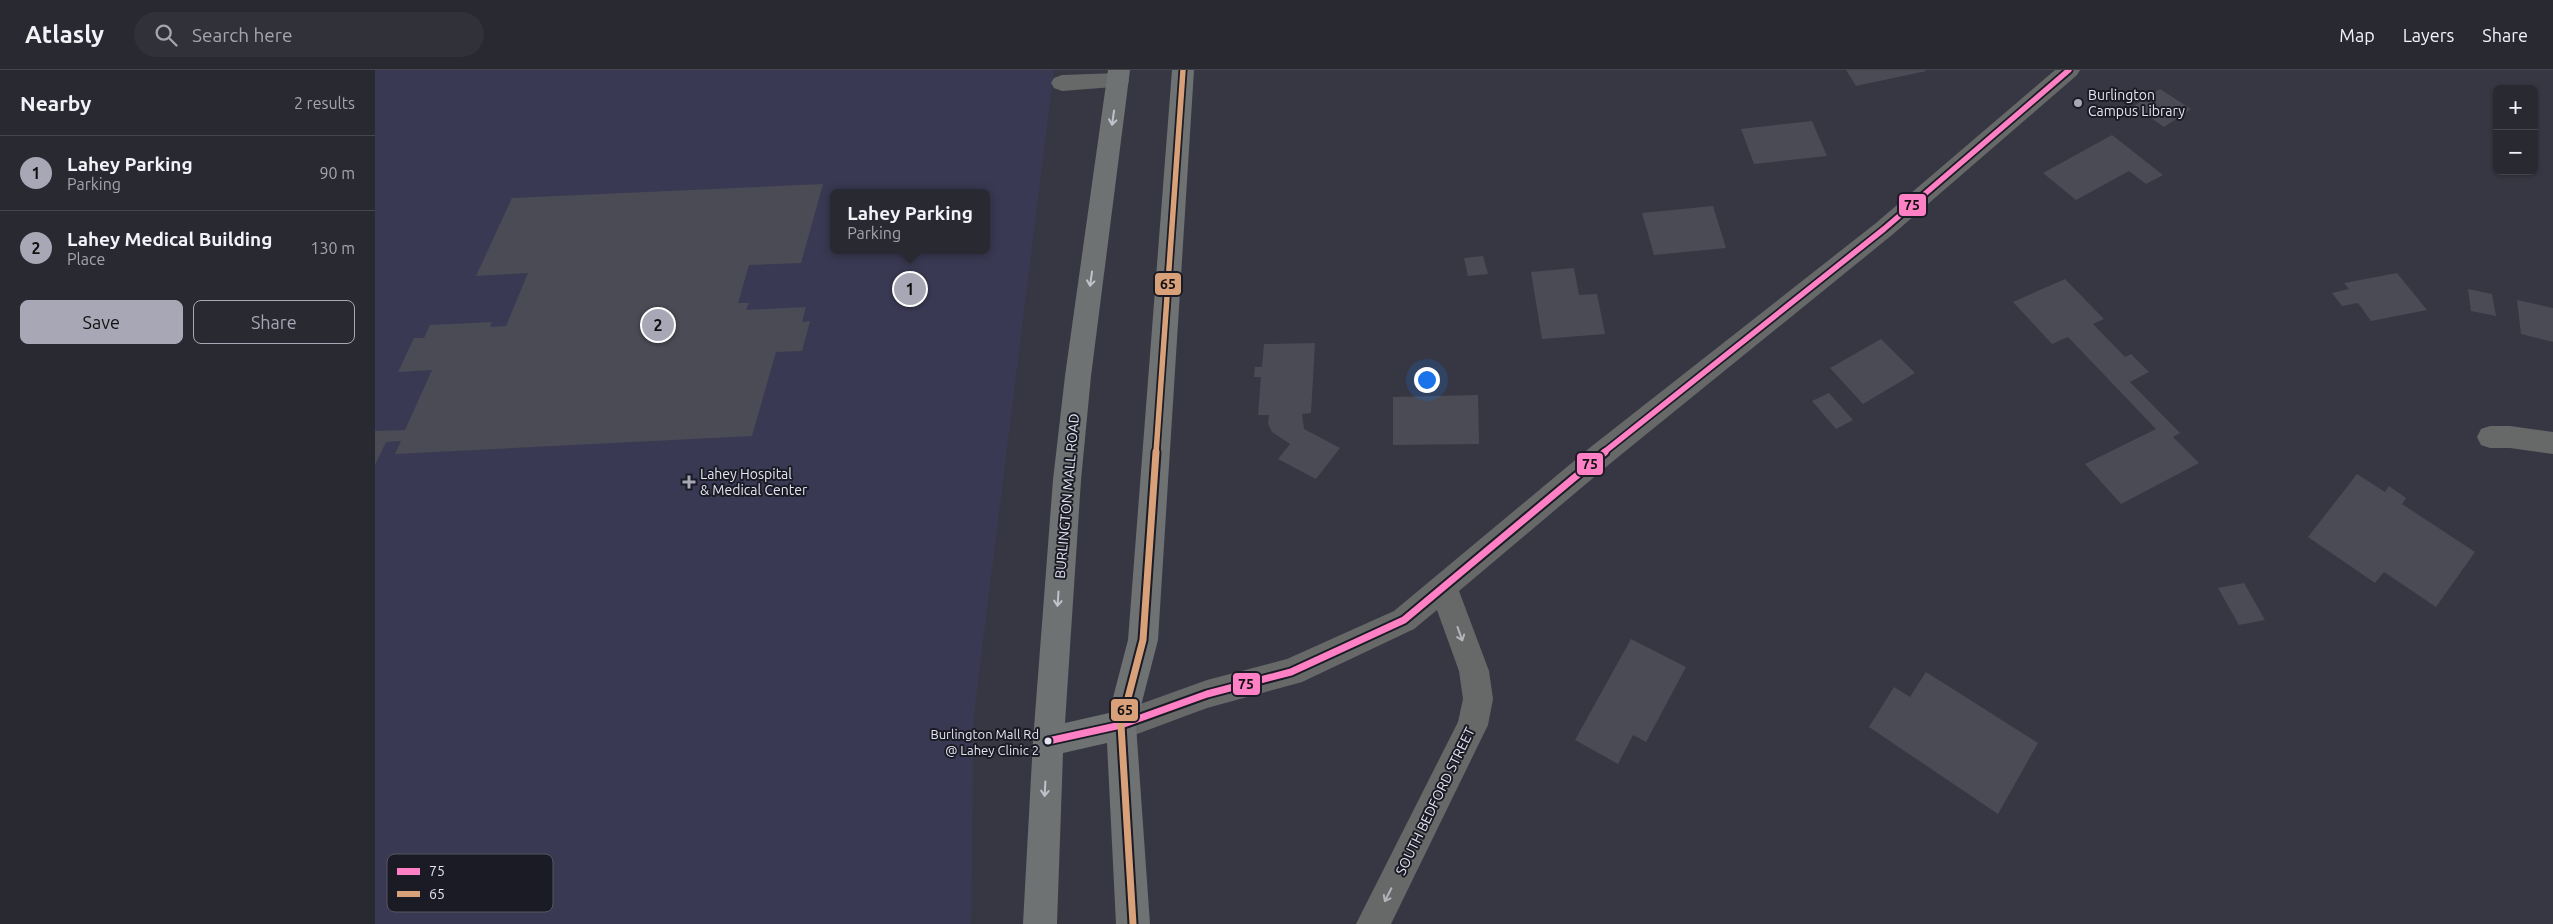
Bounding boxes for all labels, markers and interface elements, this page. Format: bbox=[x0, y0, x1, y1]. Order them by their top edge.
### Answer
search box bbox=[134, 12, 484, 57]
text: Atlasly bbox=[25, 21, 104, 48]
icon: search bbox=[152, 21, 180, 49]
text: Search here bbox=[192, 24, 292, 46]
text: Map bbox=[2339, 25, 2375, 45]
text: Layers bbox=[2403, 25, 2454, 45]
text: Share bbox=[2482, 25, 2528, 45]
map controls bbox=[2493, 85, 2538, 175]
button: + bbox=[2493, 85, 2538, 130]
place label: Burlington Campus Library bbox=[2088, 87, 2185, 119]
text: Nearby bbox=[20, 91, 91, 115]
text: 2 results bbox=[294, 94, 355, 112]
marker: Burlington Campus Library bbox=[2072, 97, 2084, 109]
one-way arrow bbox=[1107, 110, 1117, 126]
button: − bbox=[2493, 130, 2538, 175]
text: Lahey Parking bbox=[67, 153, 193, 175]
text: 1 bbox=[31, 164, 41, 182]
text: 90 m bbox=[319, 164, 355, 182]
text: Parking bbox=[67, 175, 121, 193]
popup bbox=[830, 189, 990, 254]
line badge: 75 bbox=[1898, 193, 1927, 217]
text: 75 bbox=[1904, 197, 1920, 213]
text: Lahey Parking bbox=[847, 202, 973, 224]
text: Parking bbox=[847, 224, 901, 242]
text: Lahey Medical Building bbox=[67, 228, 272, 250]
text: 2 bbox=[31, 239, 41, 257]
text: 130 m bbox=[310, 239, 355, 257]
text: Place bbox=[67, 250, 105, 268]
pin: 1 bbox=[894, 270, 926, 308]
one-way arrow bbox=[1086, 271, 1096, 287]
line badge: 65 bbox=[1154, 272, 1182, 296]
text: 65 bbox=[1160, 276, 1176, 292]
button: Save bbox=[20, 300, 183, 344]
button: Share bbox=[193, 300, 355, 344]
pin: 2 bbox=[642, 306, 674, 344]
your location bbox=[1414, 367, 1440, 393]
street label: BURLINGTON MALL ROAD bbox=[1052, 413, 1082, 579]
line badge: 75 bbox=[1576, 452, 1604, 476]
text: 75 bbox=[1582, 456, 1598, 472]
place label: Lahey Hospital & Medical Center bbox=[700, 466, 808, 498]
marker: Lahey Hospital & Medical Center bbox=[682, 475, 696, 489]
one-way arrow bbox=[1053, 590, 1062, 606]
one-way arrow bbox=[1456, 625, 1465, 641]
line badge: 75 bbox=[1232, 672, 1261, 696]
text: 75 bbox=[1238, 676, 1254, 692]
line badge: 65 bbox=[1110, 698, 1139, 722]
text: 65 bbox=[1117, 702, 1133, 718]
street label: SOUTH BEDFORD STREET bbox=[1392, 724, 1478, 878]
place label: Burlington Mall Rd @ Lahey Clinic 2 bbox=[930, 727, 1039, 757]
marker: Burlington Mall Rd @ Lahey Clinic 2 bbox=[1043, 736, 1053, 746]
one-way arrow bbox=[1040, 781, 1049, 797]
legend bbox=[387, 854, 553, 912]
text: 75 bbox=[429, 863, 445, 879]
text: 65 bbox=[429, 886, 445, 902]
one-way arrow bbox=[1383, 888, 1393, 903]

